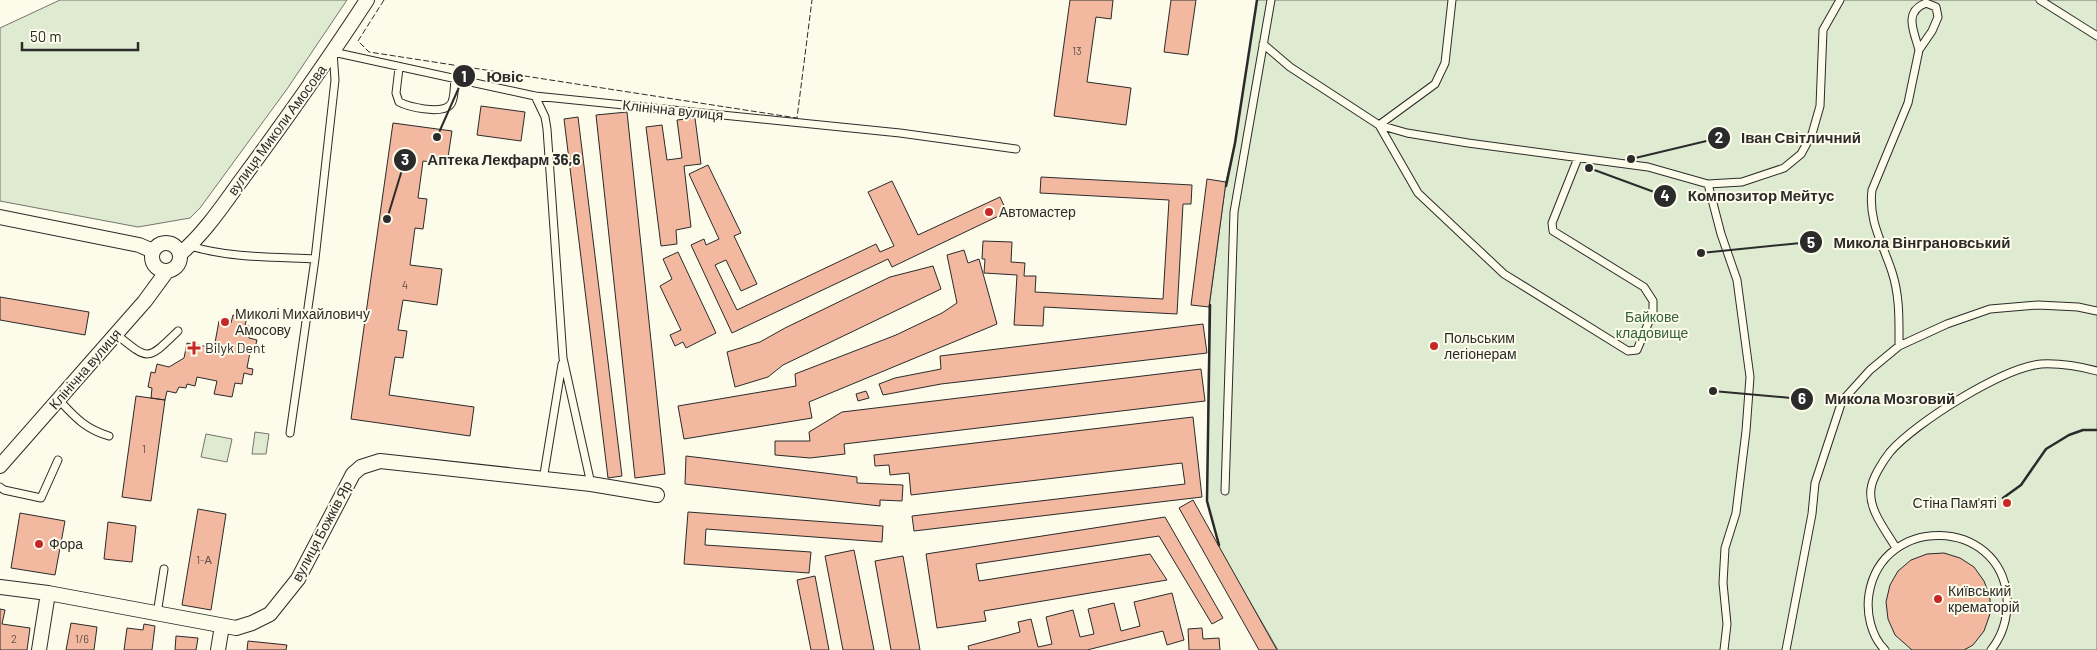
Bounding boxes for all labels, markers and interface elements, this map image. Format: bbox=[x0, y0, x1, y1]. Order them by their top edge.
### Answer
scale bar bbox=[22, 20, 139, 52]
text: 50 m bbox=[30, 27, 62, 45]
house number: 13 bbox=[1072, 44, 1082, 57]
street label: вулиця Миколи Амосова bbox=[224, 61, 330, 198]
callout: Ювіс bbox=[451, 61, 533, 91]
text: 1 bbox=[461, 67, 467, 85]
text: Ювіс bbox=[486, 67, 524, 85]
street label: Клінічна вулиця bbox=[622, 96, 724, 123]
callout: Іван Світличний bbox=[1706, 123, 1871, 153]
text: 2 bbox=[1715, 128, 1723, 146]
text: Іван Світличний bbox=[1741, 128, 1861, 146]
callout: Аптека Лекфарм 36,6 bbox=[392, 145, 591, 175]
text: 3 bbox=[401, 150, 409, 168]
text: Аптека Лекфарм 36,6 bbox=[427, 150, 581, 168]
callout: Композитор Мейтус bbox=[1653, 181, 1844, 211]
text: 4 bbox=[1660, 186, 1670, 204]
text: Композитор Мейтус bbox=[1688, 186, 1834, 204]
place label: Автомастер bbox=[999, 203, 1076, 220]
marker: Автомастер bbox=[983, 206, 995, 218]
callout: Микола Вінграновський bbox=[1798, 227, 2020, 257]
text: 5 bbox=[1807, 233, 1815, 251]
text: Микола Вінграновський bbox=[1833, 233, 2011, 251]
house number: 4 bbox=[402, 278, 408, 291]
place label: Миколі Михайловичу Амосову bbox=[235, 305, 370, 338]
park label: Байкове кладовище bbox=[1616, 308, 1689, 341]
marker: Миколі Михайловичу Амосову bbox=[219, 316, 231, 328]
street label: Клінічна вулиця bbox=[45, 325, 124, 412]
place label: Польським легіонерам bbox=[1444, 329, 1517, 362]
place label: Bilyk Dent bbox=[205, 339, 266, 356]
marker: Польським легіонерам bbox=[1428, 340, 1440, 352]
marker: Bilyk Dent bbox=[187, 341, 201, 355]
callout: Микола Мозговий bbox=[1790, 384, 1965, 414]
text: 6 bbox=[1798, 389, 1806, 407]
text: Микола Мозговий bbox=[1825, 389, 1955, 407]
house number: 1 bbox=[142, 442, 146, 455]
street label: вулиця Божків Яр bbox=[288, 477, 355, 584]
place label: Стіна Пам'яті bbox=[1913, 494, 1997, 511]
marker: Стіна Пам'яті bbox=[2001, 497, 2013, 509]
place label: Фора bbox=[49, 535, 83, 552]
marker: Фора bbox=[33, 538, 45, 550]
house number: 1-А bbox=[196, 553, 212, 566]
place label: Київський крематорій bbox=[1948, 582, 2020, 615]
marker: Київський крематорій bbox=[1932, 593, 1944, 605]
house number: 2 bbox=[11, 632, 17, 645]
house number: 1/6 bbox=[75, 632, 89, 645]

